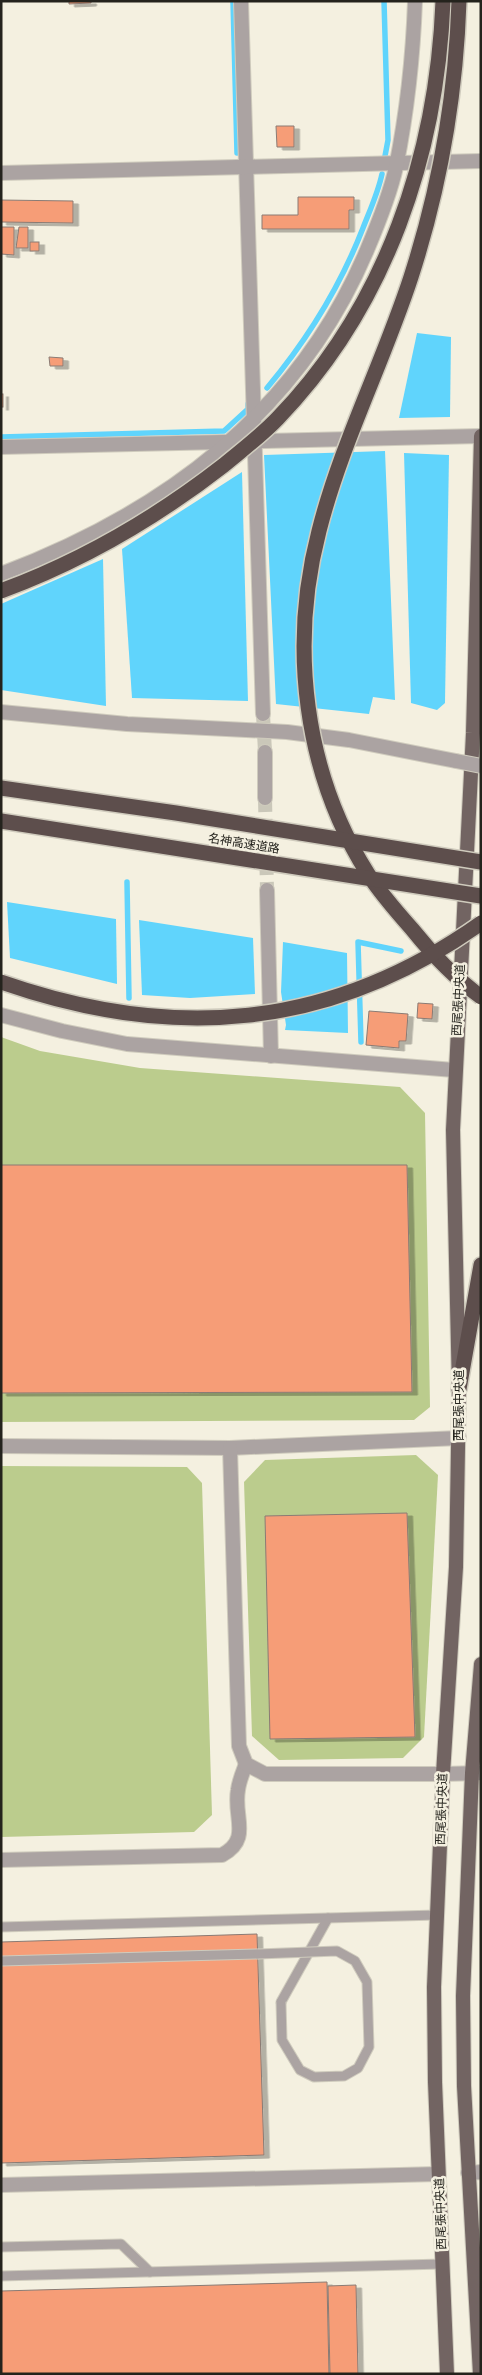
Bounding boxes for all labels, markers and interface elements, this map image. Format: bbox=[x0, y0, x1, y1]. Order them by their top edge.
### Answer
street label: 名神高速道路 bbox=[207, 828, 281, 858]
street label: 西尾張中央道 bbox=[447, 964, 469, 1036]
street label: 西尾張中央道 bbox=[449, 1369, 468, 1441]
street label: 西尾張中央道 bbox=[430, 1773, 452, 1845]
street label: 西尾張中央道 bbox=[429, 2178, 451, 2250]

